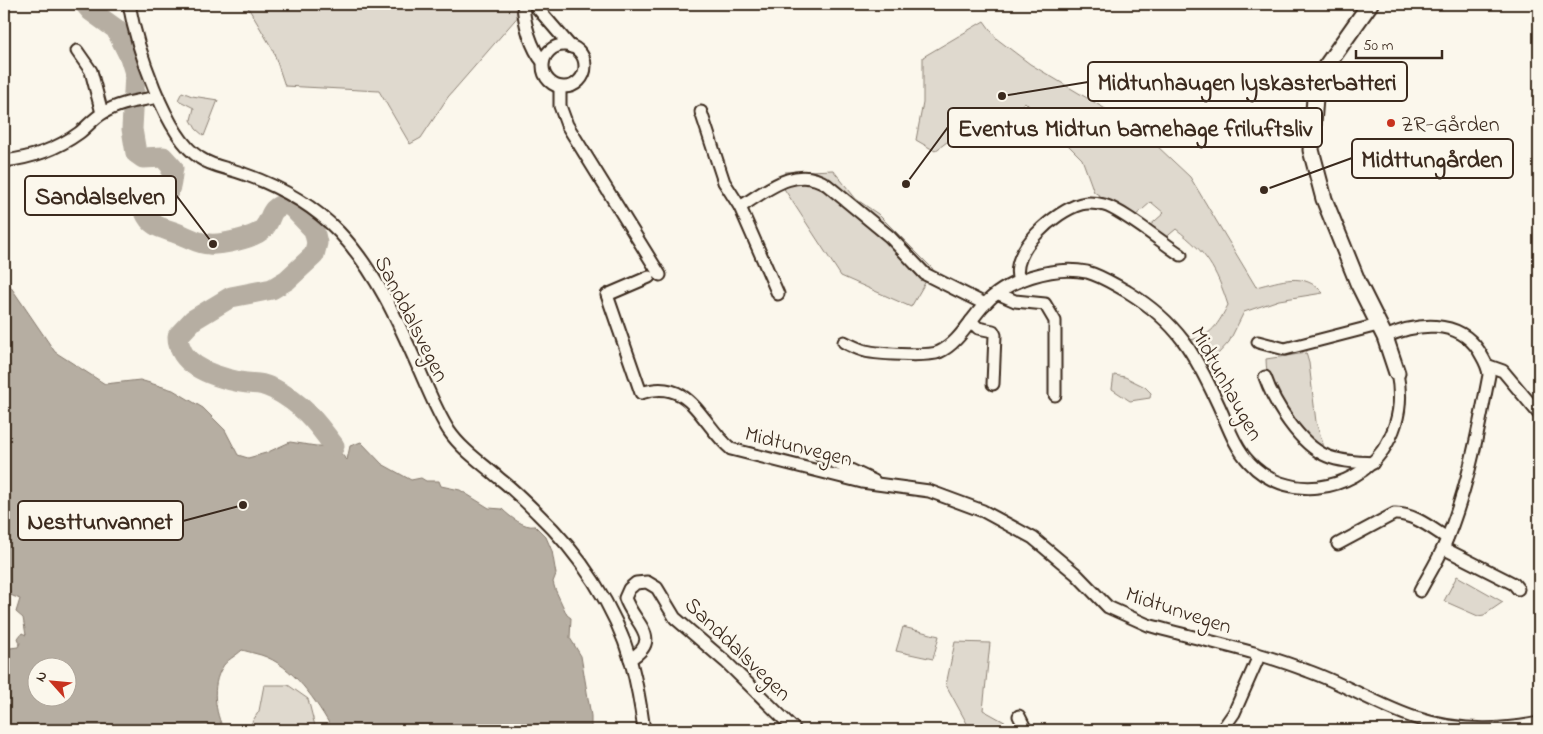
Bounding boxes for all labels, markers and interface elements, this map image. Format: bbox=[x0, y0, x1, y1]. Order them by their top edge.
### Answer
scale bar bbox=[1356, 28, 1442, 60]
text: 50 m bbox=[1363, 35, 1394, 57]
callout: Midtunhaugen lyskasterbatteri bbox=[1088, 62, 1407, 101]
text: Midtunhaugen lyskasterbatteri bbox=[1097, 67, 1397, 103]
callout: Eventus Midtun barnehage friluftsliv bbox=[948, 108, 1322, 147]
place label: ZR-Gården bbox=[1401, 110, 1499, 142]
text: Eventus Midtun barnehage friluftsliv bbox=[958, 113, 1313, 149]
marker: ZR-Gården bbox=[1385, 117, 1397, 129]
callout: Midttungården bbox=[1352, 139, 1513, 178]
text: Midttungården bbox=[1361, 144, 1503, 180]
callout: Sandalselven bbox=[25, 176, 176, 215]
text: Sandalselven bbox=[35, 181, 165, 216]
street label: Sanddalsvegen bbox=[364, 251, 456, 389]
street label: Midtunhaugen bbox=[1180, 322, 1270, 448]
street label: Midtunvegen bbox=[741, 419, 856, 478]
callout: Nesttunvannet bbox=[18, 501, 183, 540]
text: Nesttunvannet bbox=[27, 506, 174, 541]
street label: Midtunvegen bbox=[1120, 580, 1235, 645]
street label: Sanddalsvegen bbox=[675, 591, 798, 710]
north arrow bbox=[28, 656, 78, 706]
text: N bbox=[30, 668, 53, 686]

